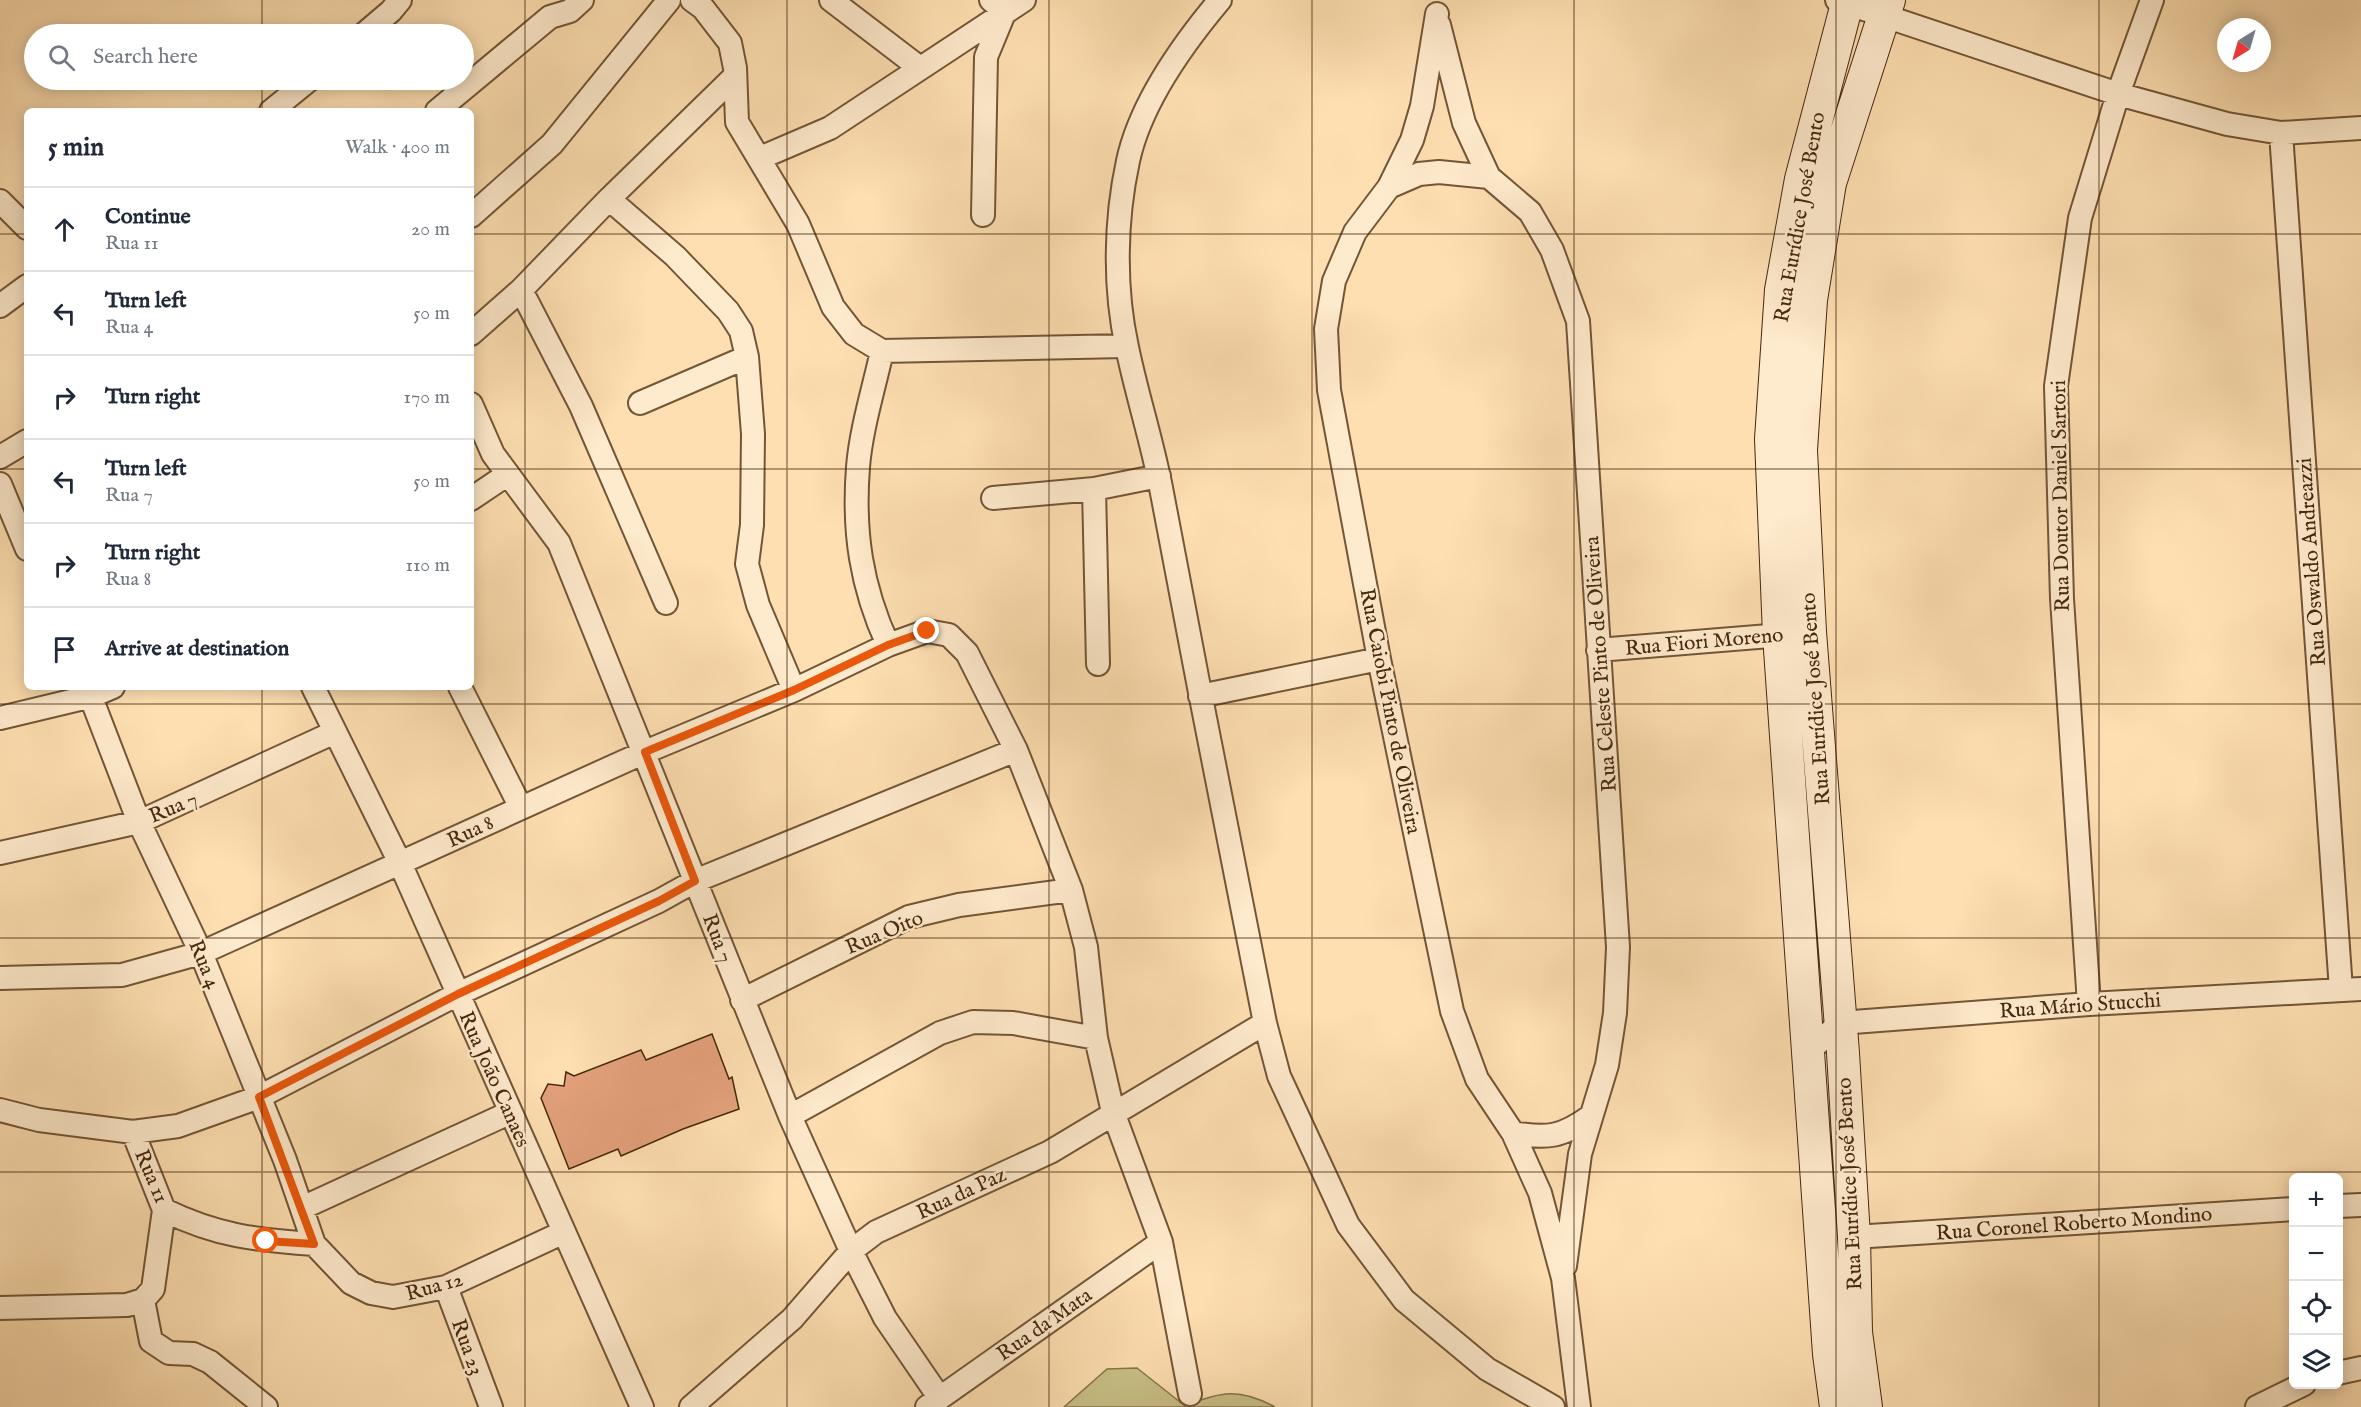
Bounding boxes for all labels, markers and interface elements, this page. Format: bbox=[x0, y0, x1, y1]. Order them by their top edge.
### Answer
north arrow bbox=[2217, 18, 2271, 72]
search box bbox=[24, 24, 474, 90]
icon: search bbox=[45, 41, 78, 74]
text: Search here bbox=[93, 43, 198, 71]
street label: Rua Eurídice José Bento bbox=[1769, 110, 1832, 325]
text: 5 min bbox=[48, 131, 104, 164]
text: Walk · 400 m bbox=[345, 135, 450, 160]
text: Continue bbox=[105, 203, 191, 231]
icon: ahead bbox=[48, 213, 81, 246]
text: 20 m bbox=[411, 217, 450, 242]
text: Rua 11 bbox=[105, 231, 158, 256]
text: Turn left bbox=[105, 287, 187, 315]
icon: left bbox=[48, 297, 81, 330]
text: 50 m bbox=[413, 301, 450, 326]
text: Rua 4 bbox=[105, 315, 153, 340]
street label: Rua Doutor Daniel Sartori bbox=[2046, 380, 2077, 612]
icon: right bbox=[48, 381, 81, 414]
text: Turn right bbox=[105, 383, 200, 411]
text: 170 m bbox=[404, 385, 450, 410]
text: Turn left bbox=[105, 455, 187, 483]
street label: Rua Oswaldo Andreazzi bbox=[2292, 457, 2333, 667]
icon: left bbox=[48, 465, 81, 498]
text: 50 m bbox=[413, 469, 450, 494]
text: Rua 7 bbox=[105, 483, 153, 508]
street label: Rua Celeste Pinto de Oliveira bbox=[1579, 534, 1624, 793]
text: Turn right bbox=[105, 539, 200, 567]
icon: right bbox=[48, 549, 81, 582]
text: 110 m bbox=[406, 553, 450, 578]
text: Rua 8 bbox=[105, 567, 151, 592]
street label: Rua Caiobi Pinto de Oliveira bbox=[1352, 586, 1427, 837]
street label: Rua Eurídice José Bento bbox=[1796, 592, 1837, 806]
route end bbox=[913, 617, 939, 643]
street label: Rua Fiori Moreno bbox=[1624, 622, 1785, 663]
icon: arrive bbox=[48, 633, 81, 666]
text: Arrive at destination bbox=[105, 635, 289, 663]
street label: Rua 7 bbox=[145, 786, 202, 831]
street label: Rua 8 bbox=[443, 810, 498, 855]
street label: Rua Oito bbox=[842, 905, 928, 962]
street label: Rua 7 bbox=[695, 910, 738, 967]
street label: Rua 4 bbox=[181, 936, 226, 994]
street label: Rua Mário Stucchi bbox=[1998, 987, 2162, 1026]
street label: Rua João Canaes bbox=[452, 1007, 536, 1152]
street label: Rua Eurídice José Bento bbox=[1831, 1077, 1870, 1291]
street label: Rua 11 bbox=[127, 1146, 174, 1208]
street label: Rua da Paz bbox=[912, 1162, 1011, 1227]
map controls bbox=[2289, 1173, 2343, 1389]
button: + bbox=[2289, 1173, 2343, 1227]
street label: Rua Coronel Roberto Mondino bbox=[1935, 1201, 2213, 1248]
route start bbox=[252, 1227, 278, 1253]
button: − bbox=[2289, 1227, 2343, 1281]
street label: Rua 12 bbox=[403, 1266, 466, 1308]
button: locate bbox=[2289, 1281, 2343, 1335]
street label: Rua da Mata bbox=[992, 1282, 1099, 1368]
street label: Rua 23 bbox=[444, 1316, 489, 1379]
button: layers bbox=[2289, 1335, 2343, 1389]

